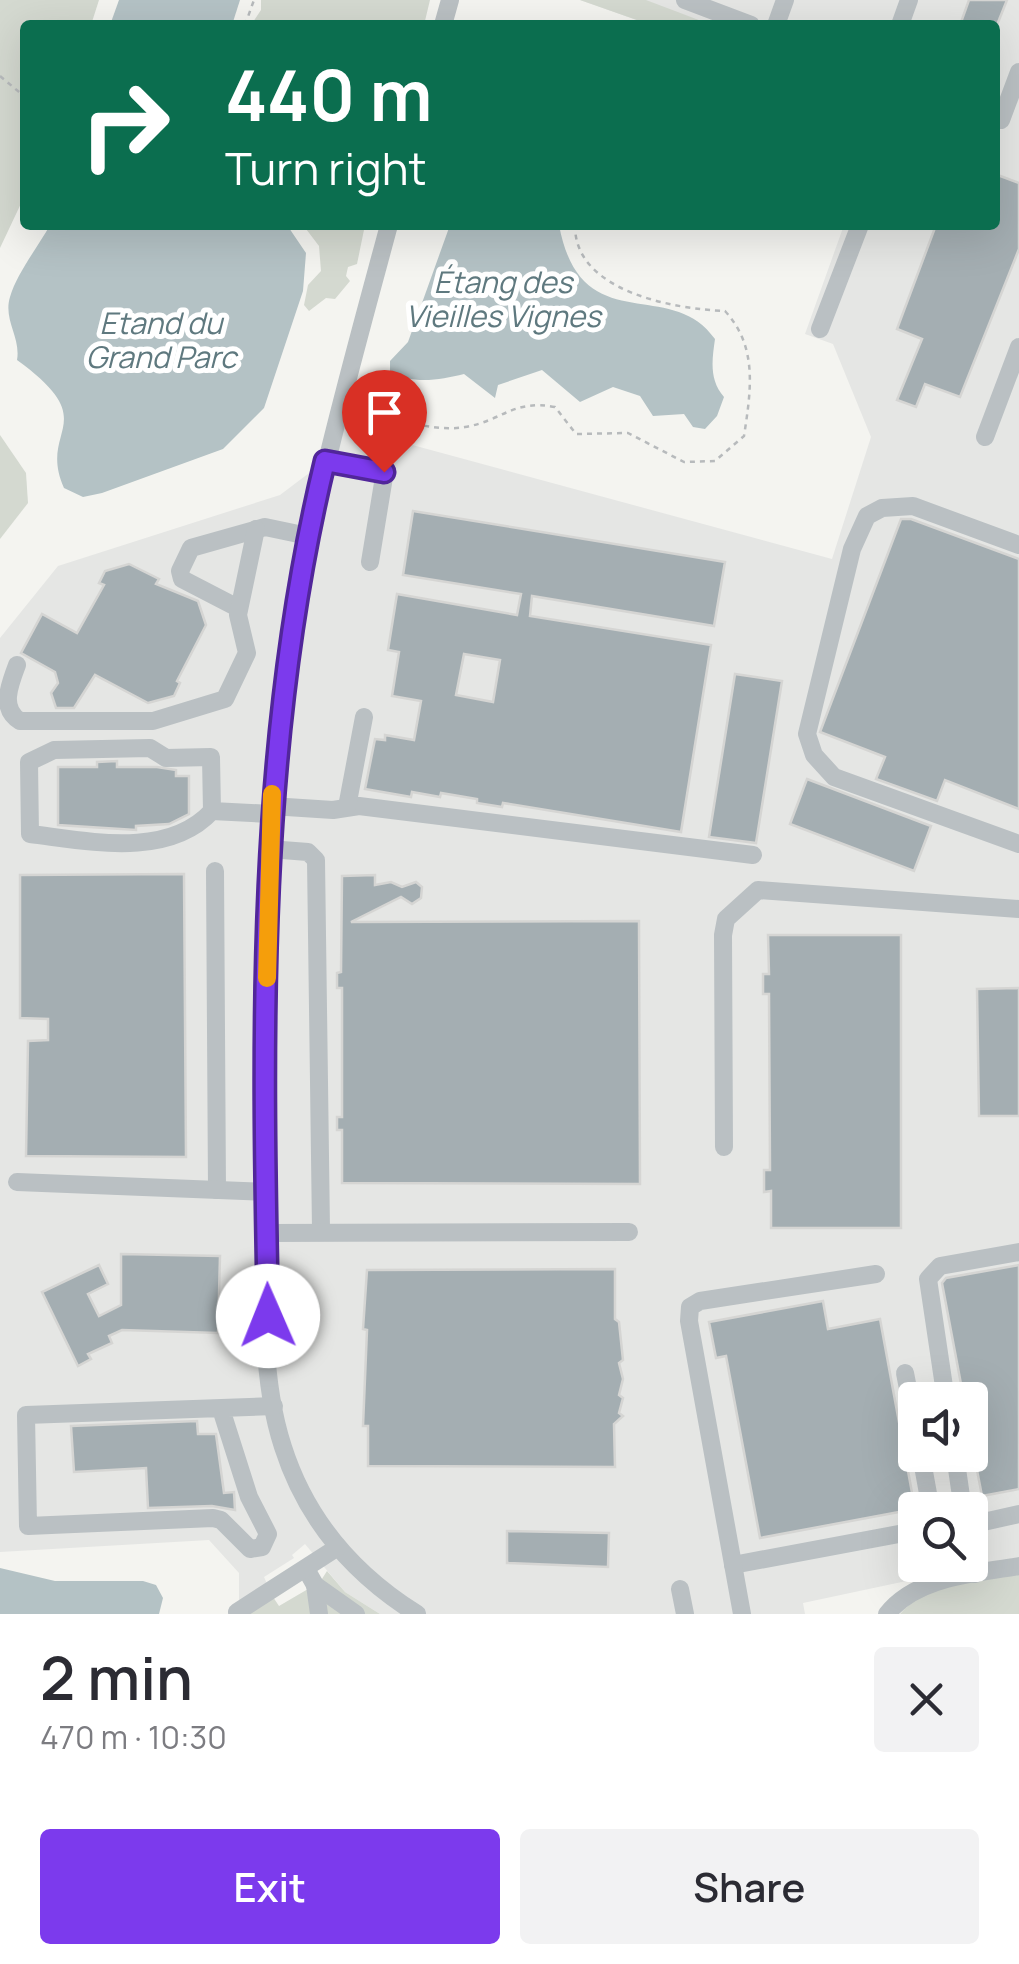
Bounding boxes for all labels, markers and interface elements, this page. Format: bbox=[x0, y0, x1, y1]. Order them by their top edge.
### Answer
text: 440 m bbox=[225, 46, 432, 142]
icon: right bbox=[60, 60, 190, 190]
text: Turn right bbox=[225, 137, 426, 199]
water label: Étang des Vieilles Vignes bbox=[405, 261, 603, 336]
water label: Etand du Grand Parc bbox=[86, 302, 239, 377]
pin bbox=[342, 370, 427, 473]
icon: arrive bbox=[357, 385, 412, 440]
position arrow bbox=[216, 1264, 320, 1368]
map controls bbox=[898, 1382, 988, 1582]
button: sound bbox=[898, 1382, 988, 1472]
button: search bbox=[898, 1492, 988, 1582]
text: 2 min bbox=[40, 1636, 193, 1718]
button: close bbox=[874, 1647, 979, 1752]
text: 470 m · 10:30 bbox=[40, 1715, 227, 1759]
button: Exit bbox=[40, 1829, 500, 1944]
button: Share bbox=[520, 1829, 979, 1944]

